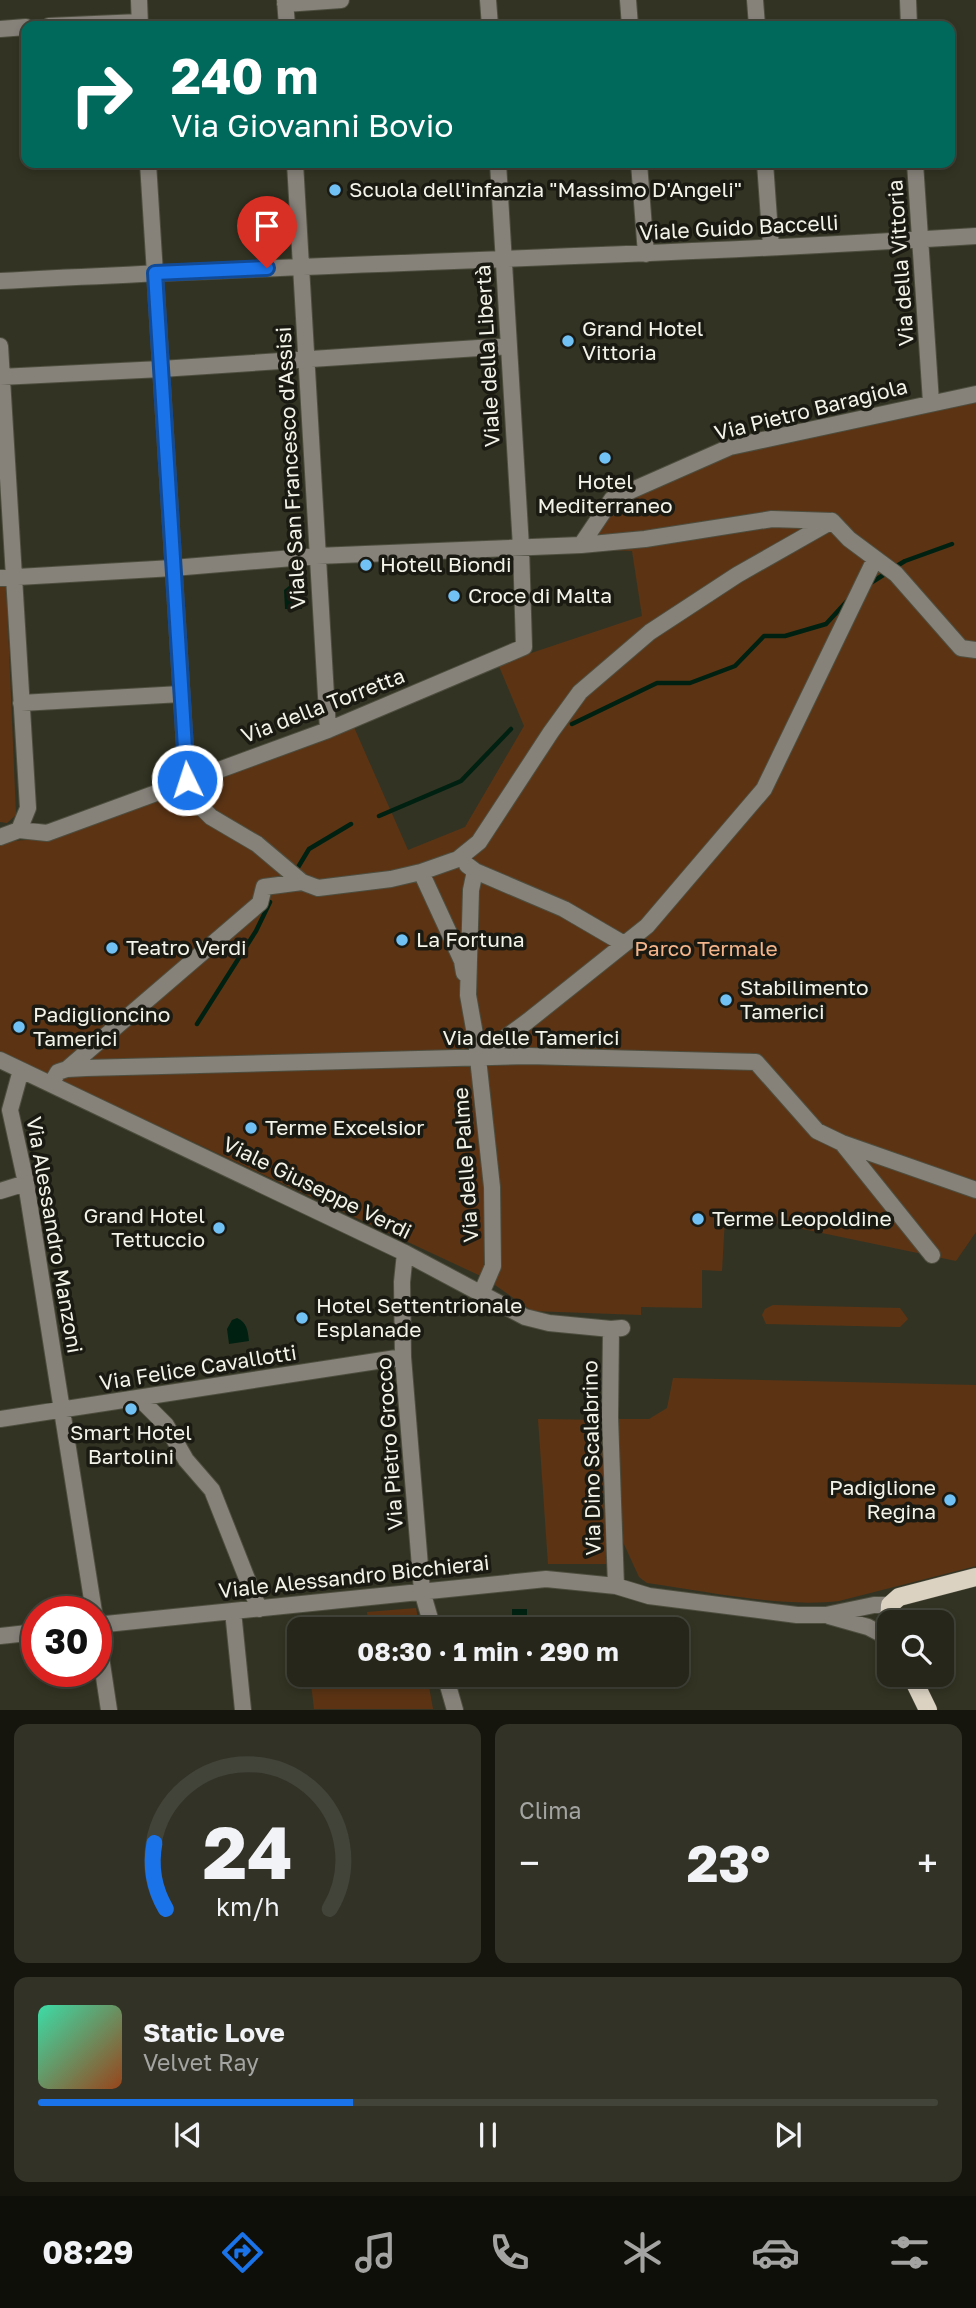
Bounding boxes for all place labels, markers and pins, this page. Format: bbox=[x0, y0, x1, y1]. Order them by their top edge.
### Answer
place label: Scuola dell'infanzia "Massimo D'Angeli" bbox=[349, 176, 742, 202]
marker: Scuola dell'infanzia "Massimo D'Angeli" bbox=[327, 182, 343, 198]
pin bbox=[237, 196, 297, 268]
place label: Grand Hotel Vittoria bbox=[582, 315, 704, 365]
marker: Grand Hotel Vittoria bbox=[560, 333, 576, 349]
marker: Hotel Mediterraneo bbox=[597, 450, 613, 466]
place label: Hotel Mediterraneo bbox=[537, 468, 673, 518]
place label: Hotell Biondi bbox=[380, 551, 512, 577]
marker: Hotell Biondi bbox=[358, 557, 374, 573]
place label: Croce di Malta bbox=[468, 582, 612, 608]
marker: Croce di Malta bbox=[446, 588, 462, 604]
place label: La Fortuna bbox=[416, 926, 525, 952]
marker: La Fortuna bbox=[394, 932, 410, 948]
place label: Teatro Verdi bbox=[126, 934, 247, 960]
marker: Teatro Verdi bbox=[104, 940, 120, 956]
place label: Stabilimento Tamerici bbox=[740, 974, 869, 1024]
marker: Stabilimento Tamerici bbox=[718, 992, 734, 1008]
place label: Padiglioncino Tamerici bbox=[33, 1001, 170, 1051]
marker: Padiglioncino Tamerici bbox=[11, 1019, 27, 1035]
place label: Terme Excelsior bbox=[265, 1114, 424, 1140]
marker: Terme Excelsior bbox=[243, 1120, 259, 1136]
place label: Grand Hotel Tettuccio bbox=[83, 1202, 205, 1252]
place label: Terme Leopoldine bbox=[712, 1205, 892, 1231]
marker: Terme Leopoldine bbox=[690, 1211, 706, 1227]
marker: Grand Hotel Tettuccio bbox=[211, 1220, 227, 1236]
place label: Hotel Settentrionale Esplanade bbox=[316, 1292, 523, 1342]
marker: Hotel Settentrionale Esplanade bbox=[294, 1310, 310, 1326]
marker: Smart Hotel Bartolini bbox=[123, 1401, 139, 1417]
place label: Smart Hotel Bartolini bbox=[70, 1419, 192, 1469]
place label: Padiglione Regina bbox=[829, 1474, 936, 1524]
marker: Padiglione Regina bbox=[942, 1492, 958, 1508]

